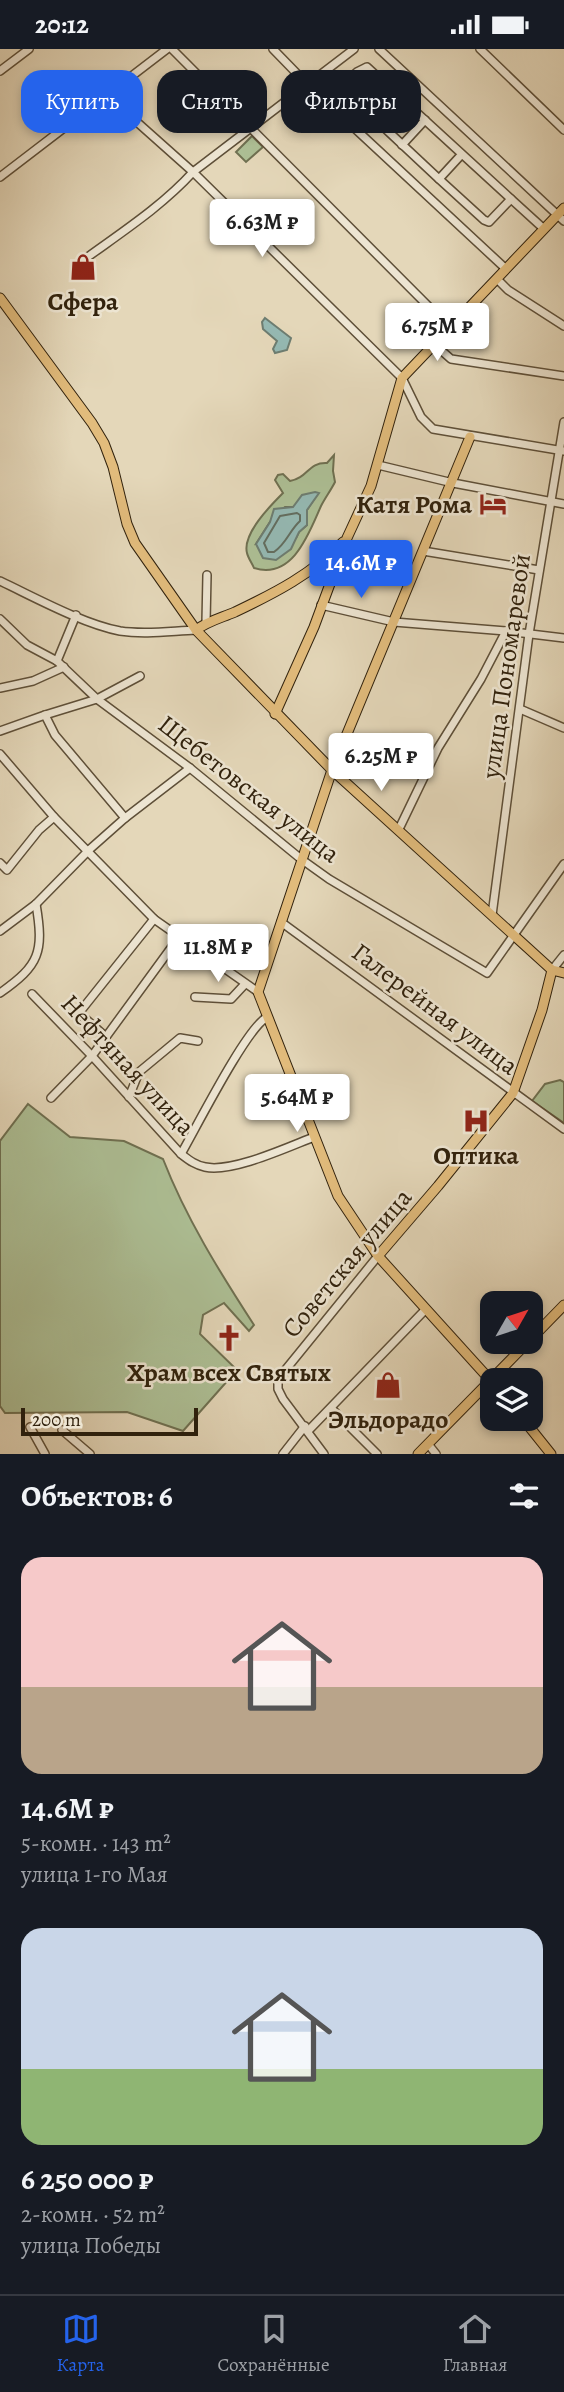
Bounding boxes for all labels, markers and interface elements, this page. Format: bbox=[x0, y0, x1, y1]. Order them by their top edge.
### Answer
text: 20:12 bbox=[35, 7, 89, 42]
chip: Купить bbox=[21, 70, 143, 133]
chip: Снять bbox=[157, 70, 267, 133]
chip: Фильтры bbox=[281, 70, 421, 133]
pin: 6.63M ₽ bbox=[197, 199, 327, 259]
text: 6.63M ₽ bbox=[226, 206, 298, 237]
shop icon: Сфера bbox=[68, 252, 98, 282]
place label: Сфера bbox=[48, 284, 119, 319]
pin: 6.75M ₽ bbox=[372, 303, 502, 363]
text: 6.75M ₽ bbox=[401, 310, 473, 341]
place label: Катя Рома bbox=[356, 487, 473, 522]
hotel icon: Катя Рома bbox=[478, 489, 508, 519]
pin: 14.6M ₽ bbox=[296, 540, 426, 600]
text: 14.6M ₽ bbox=[325, 547, 397, 578]
street label: улица Пономаревой bbox=[473, 551, 539, 782]
street label: Щебетовская улица bbox=[151, 707, 347, 871]
pin: 6.25M ₽ bbox=[316, 733, 446, 793]
text: 6.25M ₽ bbox=[344, 740, 418, 771]
pin: 11.8M ₽ bbox=[153, 925, 283, 984]
text: 11.8M ₽ bbox=[184, 931, 252, 962]
street label: Галерейная улица bbox=[345, 935, 525, 1083]
street label: Нефтяная улица bbox=[53, 986, 203, 1144]
pin: 5.64M ₽ bbox=[232, 1075, 362, 1134]
text: 5.64M ₽ bbox=[261, 1081, 333, 1112]
hospital icon: Оптика bbox=[461, 1106, 491, 1136]
place label: Оптика bbox=[433, 1138, 519, 1173]
street label: Советская улица bbox=[274, 1181, 420, 1345]
north arrow bbox=[480, 1291, 542, 1355]
map controls bbox=[480, 1291, 543, 1431]
church icon: Храм всех Святых bbox=[214, 1323, 244, 1353]
place label: Храм всех Святых bbox=[127, 1355, 332, 1390]
button: layers bbox=[480, 1368, 543, 1431]
shop icon: Эльдорадо bbox=[373, 1370, 403, 1400]
place label: Эльдорадо bbox=[328, 1402, 448, 1437]
scale bar bbox=[21, 1405, 198, 1437]
text: 200 m bbox=[32, 1407, 81, 1433]
text: Объектов: 6 bbox=[21, 1476, 173, 1516]
icon: filters bbox=[505, 1477, 543, 1515]
icon: home bbox=[219, 1603, 345, 1729]
text: 14.6M ₽ bbox=[21, 1788, 114, 1828]
text: 5-комн. · 143 m² bbox=[21, 1828, 171, 1859]
text: улица 1-го Мая bbox=[21, 1859, 168, 1890]
icon: home bbox=[219, 1974, 345, 2100]
text: 6 250 000 ₽ bbox=[21, 2159, 154, 2199]
text: 2-комн. · 52 m² bbox=[21, 2199, 165, 2230]
text: улица Победы bbox=[21, 2230, 161, 2261]
tab: Карта bbox=[57, 2310, 104, 2378]
tab: Сохранённые bbox=[218, 2310, 330, 2378]
tab: Главная bbox=[443, 2310, 507, 2378]

